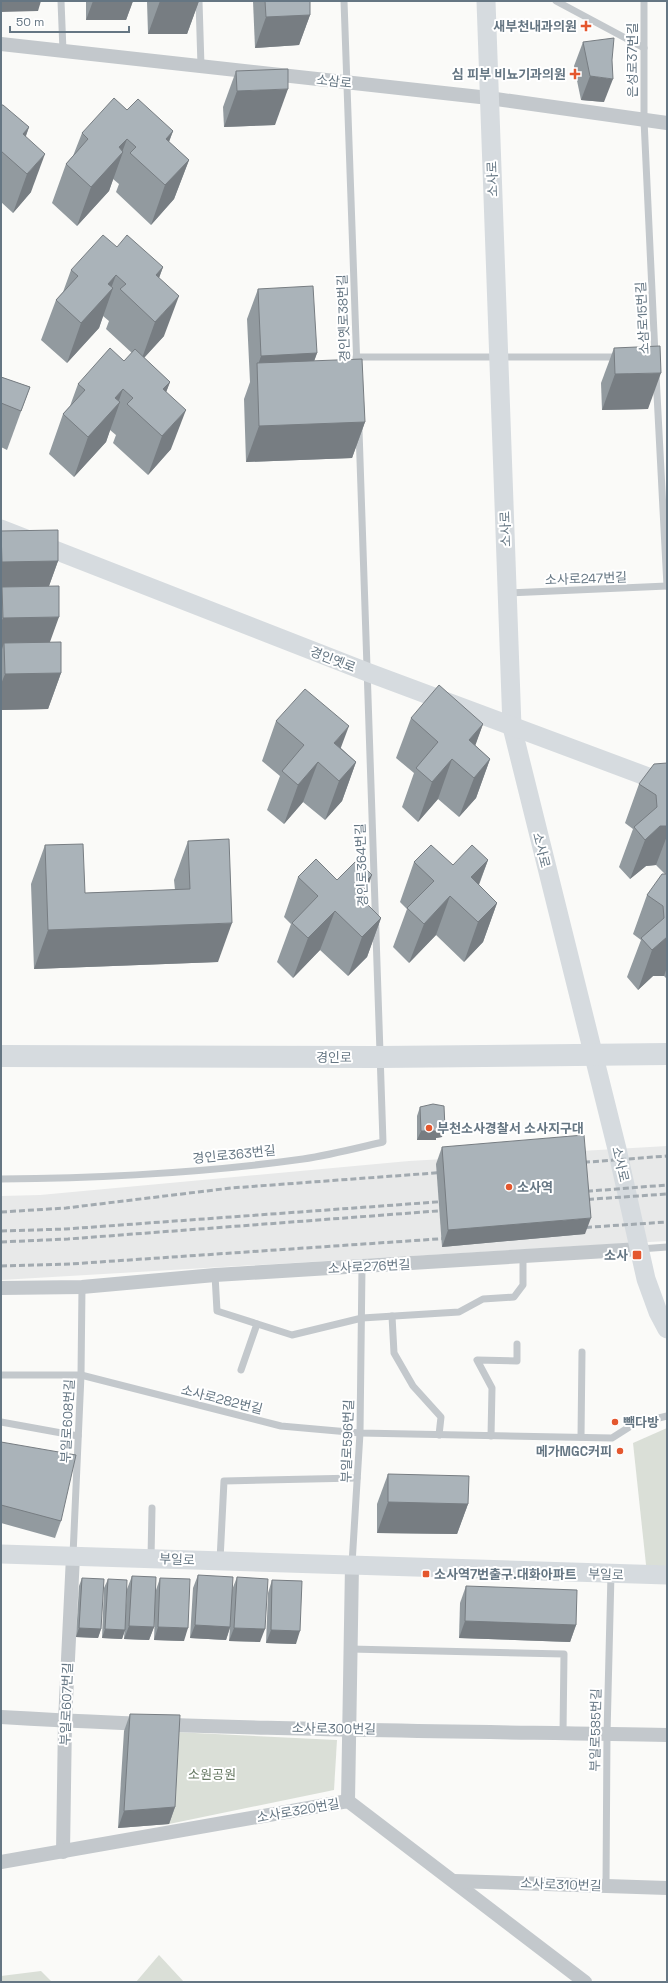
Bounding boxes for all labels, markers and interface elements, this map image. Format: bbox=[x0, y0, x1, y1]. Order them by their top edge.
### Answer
scale bar bbox=[10, 8, 129, 34]
text: 50 m bbox=[16, 14, 44, 30]
place label: 새부천내과의원 bbox=[493, 18, 577, 35]
marker: 새부천내과의원 bbox=[580, 20, 592, 32]
street label: 은성로37번길 bbox=[624, 23, 641, 97]
place label: 심 피부 비뇨기과의원 bbox=[452, 66, 566, 83]
marker: 심 피부 비뇨기과의원 bbox=[569, 68, 581, 80]
street label: 소삼로 bbox=[315, 71, 353, 92]
street label: 소사로 bbox=[483, 161, 502, 197]
street label: 경인옛로38번길 bbox=[333, 274, 354, 362]
street label: 소삼로15번길 bbox=[632, 281, 653, 355]
street label: 소사로 bbox=[496, 511, 515, 547]
street label: 소사로247번길 bbox=[545, 569, 627, 588]
street label: 경인옛로 bbox=[307, 643, 358, 676]
street label: 경인로364번길 bbox=[352, 823, 371, 907]
street label: 소사로 bbox=[529, 831, 554, 870]
street label: 경인로 bbox=[316, 1049, 352, 1066]
place label: 부천소사경찰서 소사지구대 bbox=[437, 1120, 584, 1137]
marker: 부천소사경찰서 소사지구대 bbox=[424, 1123, 434, 1133]
street label: 경인로363번길 bbox=[192, 1142, 276, 1167]
street label: 소사로 bbox=[608, 1145, 633, 1184]
place label: 소사역 bbox=[517, 1179, 553, 1196]
marker: 소사역 bbox=[504, 1182, 514, 1192]
place label: 소사 bbox=[604, 1247, 628, 1264]
marker: 소사 bbox=[631, 1249, 643, 1261]
street label: 소사로276번길 bbox=[327, 1256, 411, 1277]
street label: 부일로608번길 bbox=[57, 1379, 78, 1464]
street label: 소사로282번길 bbox=[179, 1381, 264, 1418]
street label: 부일로596번길 bbox=[338, 1399, 357, 1483]
place label: 빽다방 bbox=[623, 1414, 659, 1431]
marker: 빽다방 bbox=[610, 1417, 620, 1427]
place label: 메가MGC커피 bbox=[536, 1443, 612, 1460]
marker: 메가MGC커피 bbox=[615, 1446, 625, 1456]
street label: 부일로 bbox=[159, 1550, 195, 1569]
street label: 부일로 bbox=[588, 1565, 624, 1584]
place label: 소사역7번출구.대화아파트 bbox=[434, 1566, 577, 1583]
marker: 소사역7번출구.대화아파트 bbox=[421, 1569, 431, 1579]
street label: 부일로607번길 bbox=[57, 1662, 76, 1746]
street label: 부일로585번길 bbox=[586, 1688, 605, 1772]
street label: 소사로300번길 bbox=[292, 1719, 376, 1738]
park label: 소원공원 bbox=[188, 1766, 236, 1783]
street label: 소사로320번길 bbox=[255, 1795, 341, 1826]
street label: 소사로310번길 bbox=[520, 1875, 602, 1894]

